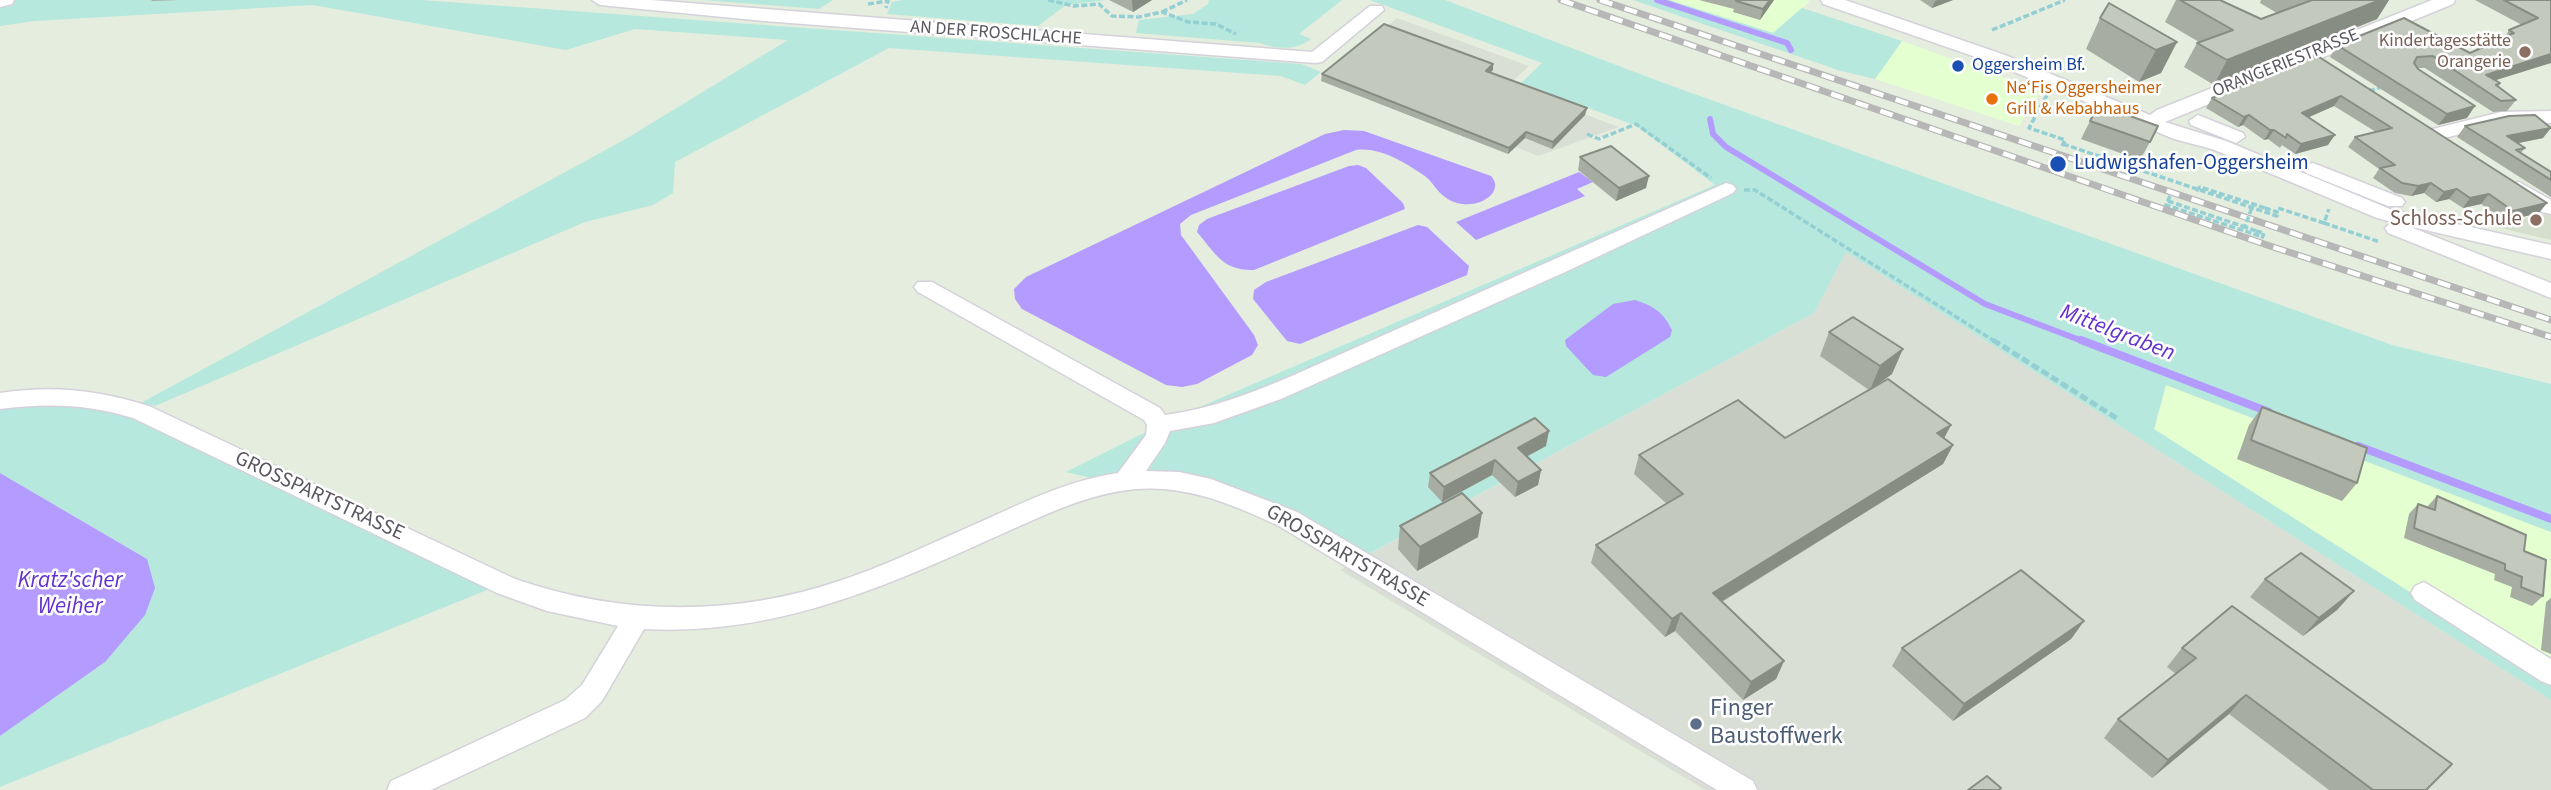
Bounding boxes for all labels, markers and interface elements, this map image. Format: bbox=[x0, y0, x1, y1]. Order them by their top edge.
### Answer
street label: AN DER FROSCHLACHE bbox=[909, 17, 1083, 51]
street label: ORANGERIESTRASSE bbox=[2210, 25, 2362, 103]
place label: Kindertagesstätte Orangerie bbox=[2379, 31, 2511, 74]
marker: Kindertagesstätte Orangerie bbox=[2517, 44, 2533, 60]
place label: Oggersheim Bf. bbox=[1972, 55, 2086, 77]
marker: Oggersheim Bf. bbox=[1950, 58, 1966, 74]
place label: Ne‘Fis Oggersheimer Grill & Kebabhaus bbox=[2006, 78, 2161, 120]
marker: Ne‘Fis Oggersheimer Grill & Kebabhaus bbox=[1984, 91, 2000, 107]
place label: Ludwigshafen-Oggersheim bbox=[2074, 151, 2309, 177]
marker: Ludwigshafen-Oggersheim bbox=[2048, 154, 2068, 174]
place label: Schloss-Schule bbox=[2390, 207, 2522, 233]
marker: Schloss-Schule bbox=[2528, 212, 2544, 228]
water label: Mittelgraben bbox=[2056, 299, 2178, 369]
street label: GROSSPARTSTRASSE bbox=[230, 447, 408, 547]
street label: GROSSPARTSTRASSE bbox=[1261, 500, 1433, 614]
water label: Kratz'scher Weiher bbox=[18, 568, 122, 622]
place label: Finger Baustoffwerk bbox=[1710, 696, 1843, 752]
marker: Finger Baustoffwerk bbox=[1688, 716, 1704, 732]

